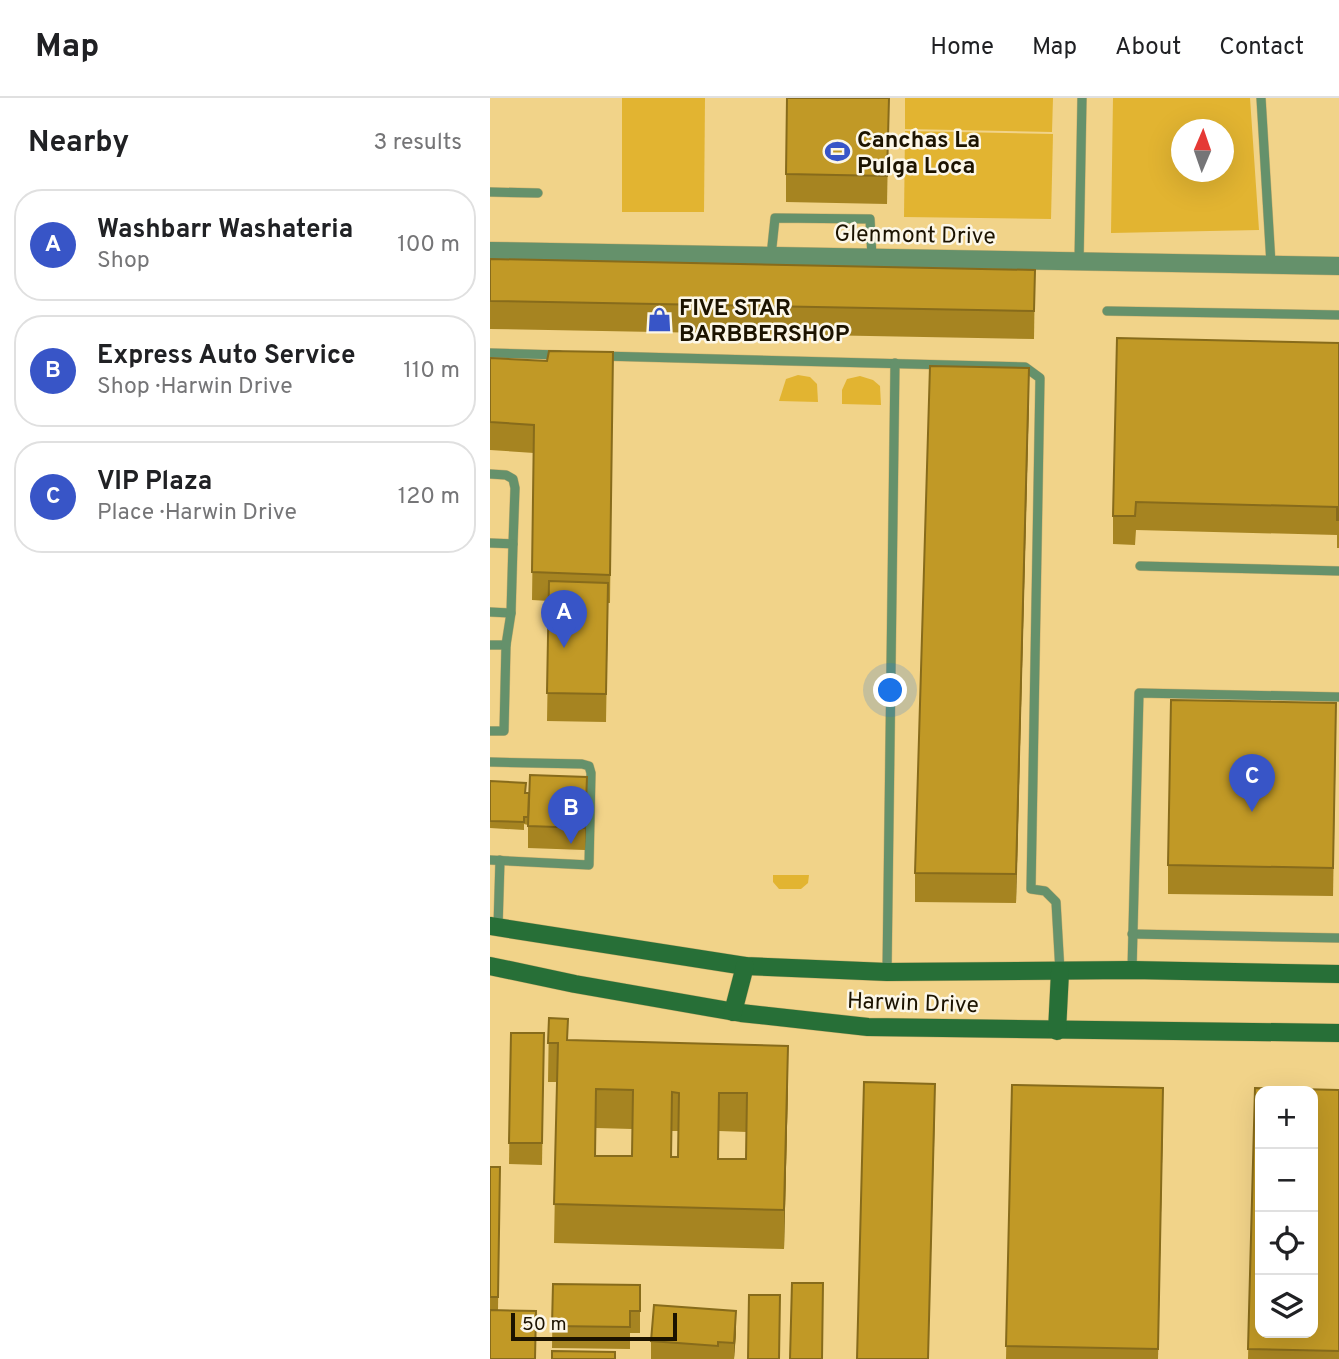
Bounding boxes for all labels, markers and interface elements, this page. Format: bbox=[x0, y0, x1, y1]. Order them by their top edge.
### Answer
text: Map bbox=[35, 27, 99, 69]
text: Home bbox=[930, 33, 994, 63]
text: Map bbox=[1032, 33, 1077, 63]
text: About bbox=[1115, 33, 1181, 63]
text: Contact bbox=[1219, 33, 1304, 63]
north arrow bbox=[1171, 119, 1234, 182]
text: Nearby bbox=[28, 125, 129, 162]
place label: Canchas La Pulga Loca bbox=[857, 127, 980, 182]
text: 3 results bbox=[373, 129, 462, 158]
sports icon: Canchas La Pulga Loca bbox=[823, 138, 851, 166]
text: Washbarr Washateria bbox=[97, 214, 353, 247]
street label: Glenmont Drive bbox=[834, 221, 996, 252]
text: A bbox=[45, 231, 61, 260]
text: 100 m bbox=[397, 231, 460, 260]
text: Shop bbox=[97, 247, 150, 276]
place label: FIVE STAR BARBBERSHOP bbox=[679, 295, 850, 350]
shop icon: FIVE STAR BARBBERSHOP bbox=[645, 306, 673, 334]
text: Express Auto Service bbox=[97, 340, 355, 373]
text: B bbox=[45, 357, 61, 386]
text: 110 m bbox=[403, 357, 460, 386]
text: Shop · Harwin Drive bbox=[97, 373, 293, 402]
text: VIP Plaza bbox=[97, 466, 212, 499]
text: C bbox=[46, 483, 60, 512]
text: 120 m bbox=[398, 483, 460, 512]
text: Place · Harwin Drive bbox=[97, 499, 297, 528]
pin: A bbox=[541, 590, 587, 648]
your location bbox=[873, 673, 907, 707]
pin: C bbox=[1229, 754, 1275, 812]
pin: B bbox=[548, 786, 594, 844]
street label: Harwin Drive bbox=[846, 988, 979, 1021]
map controls bbox=[1255, 1086, 1318, 1338]
button: + bbox=[1255, 1086, 1318, 1149]
button: − bbox=[1255, 1149, 1318, 1212]
button: locate bbox=[1255, 1212, 1318, 1275]
button: layers bbox=[1255, 1275, 1318, 1338]
scale bar bbox=[511, 1310, 677, 1342]
text: 50 m bbox=[522, 1313, 567, 1337]

